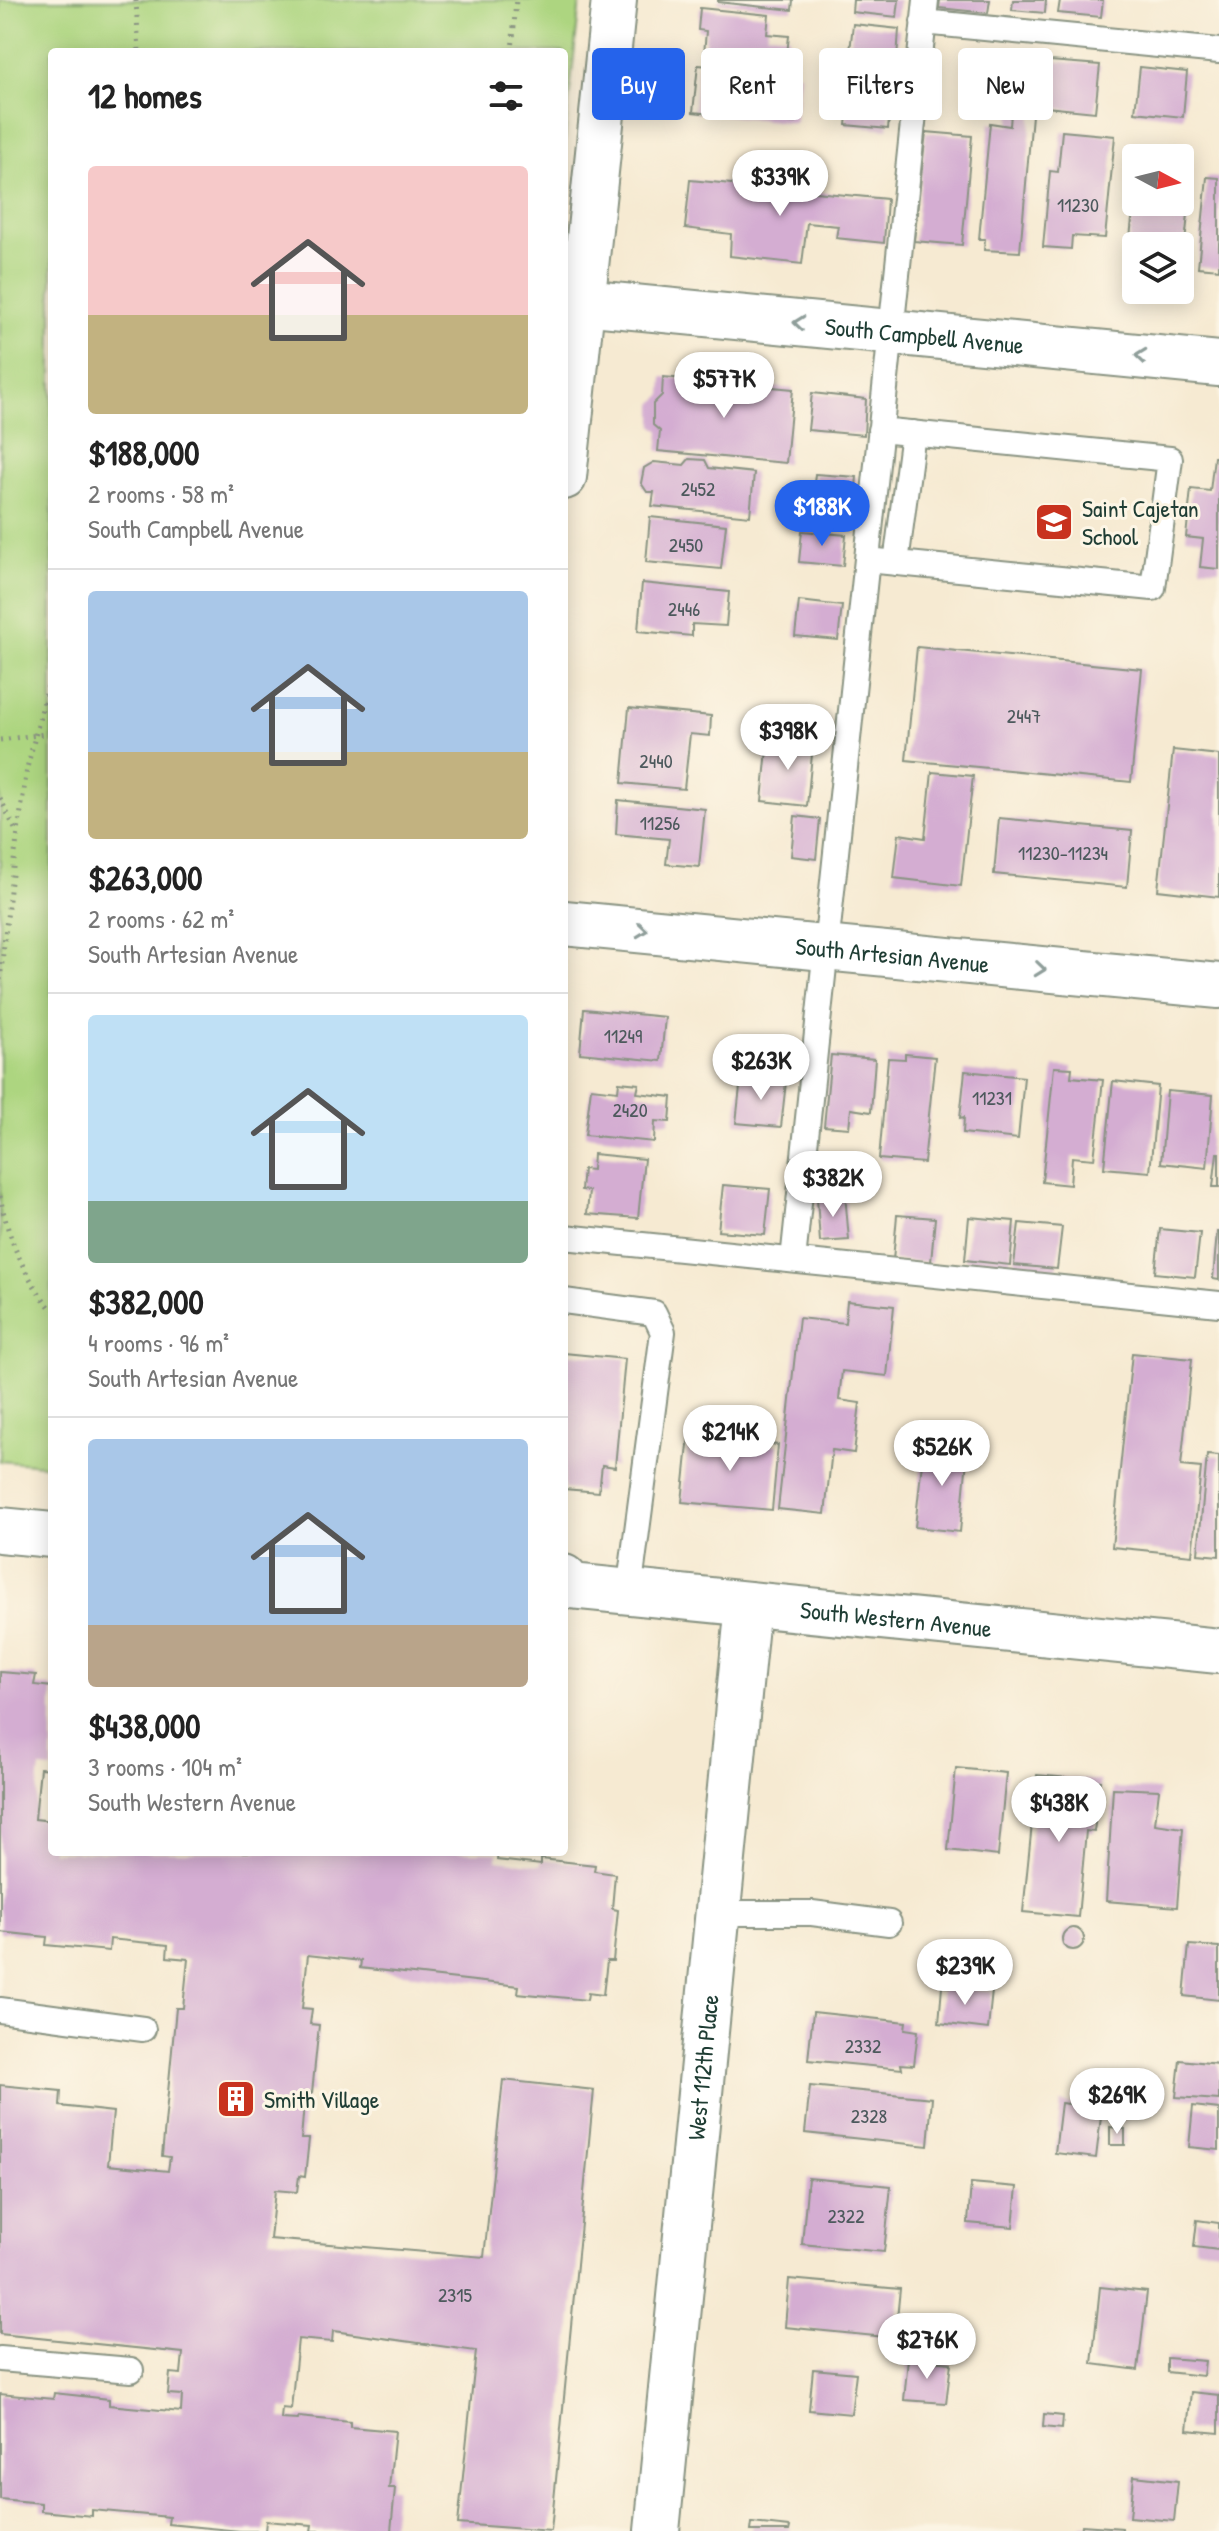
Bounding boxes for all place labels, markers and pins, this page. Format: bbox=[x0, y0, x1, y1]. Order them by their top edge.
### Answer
pin: $339K bbox=[724, 150, 836, 218]
pin: $577K bbox=[668, 352, 780, 420]
pin: $188K bbox=[766, 480, 878, 548]
place label: Saint Cajetan School bbox=[1082, 492, 1199, 552]
school or university icon: Saint Cajetan School bbox=[1033, 501, 1075, 543]
pin: $398K bbox=[732, 704, 844, 772]
pin: $263K bbox=[705, 1034, 817, 1102]
pin: $382K bbox=[777, 1151, 889, 1219]
pin: $214K bbox=[674, 1405, 786, 1473]
pin: $526K bbox=[886, 1420, 998, 1488]
pin: $438K bbox=[1003, 1776, 1115, 1844]
pin: $239K bbox=[909, 1939, 1021, 2007]
pin: $269K bbox=[1061, 2068, 1173, 2136]
building icon: Smith Village bbox=[215, 2078, 257, 2120]
place label: Smith Village bbox=[264, 2083, 380, 2115]
pin: $276K bbox=[871, 2313, 983, 2381]

